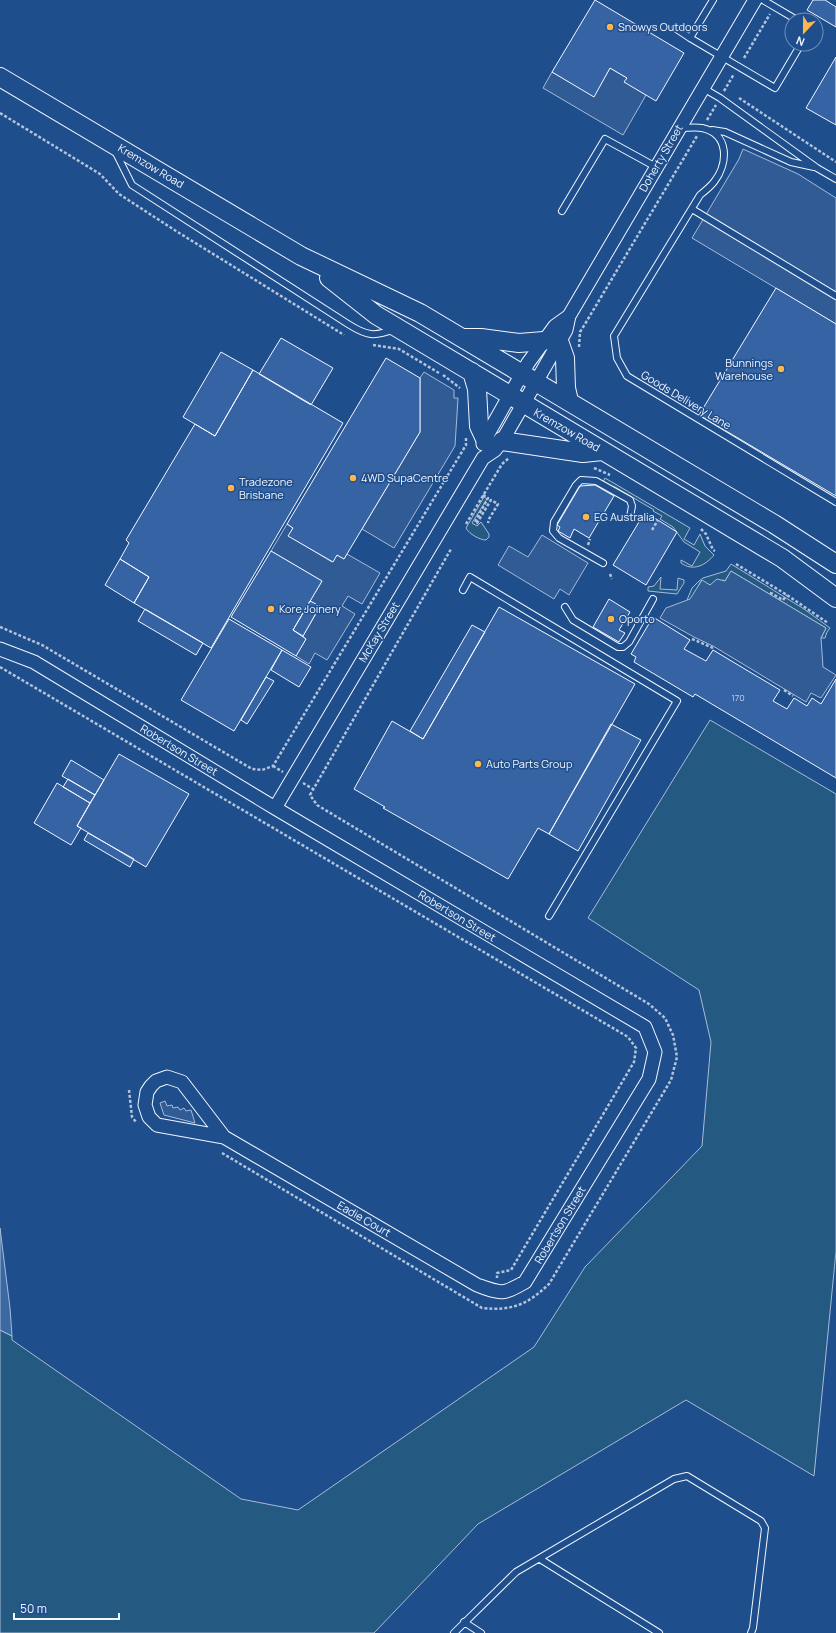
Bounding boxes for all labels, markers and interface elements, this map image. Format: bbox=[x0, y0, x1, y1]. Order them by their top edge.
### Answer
north arrow bbox=[784, 12, 824, 52]
place label: Snowys Outdoors bbox=[618, 19, 708, 34]
marker: Snowys Outdoors bbox=[605, 22, 615, 32]
text: N bbox=[794, 33, 807, 50]
street label: Doherty Street bbox=[635, 121, 686, 194]
street label: Kremzow Road bbox=[116, 140, 187, 191]
place label: Bunnings Warehouse bbox=[715, 355, 774, 383]
marker: Bunnings Warehouse bbox=[776, 364, 786, 374]
street label: Goods Delivery Lane bbox=[638, 367, 735, 433]
street label: Kremzow Road bbox=[531, 404, 603, 455]
place label: 4WD SupaCentre bbox=[361, 470, 449, 485]
marker: 4WD SupaCentre bbox=[348, 473, 358, 483]
place label: Tradezone Brisbane bbox=[239, 474, 293, 502]
marker: Tradezone Brisbane bbox=[226, 483, 236, 493]
place label: EG Australia bbox=[594, 509, 655, 524]
marker: EG Australia bbox=[581, 512, 591, 522]
street label: McKay Street bbox=[355, 599, 403, 665]
place label: Kore Joinery bbox=[279, 601, 341, 616]
marker: Kore Joinery bbox=[266, 604, 276, 614]
place label: Oporto bbox=[619, 611, 655, 626]
marker: Oporto bbox=[606, 614, 616, 624]
house number: 170 bbox=[731, 691, 745, 704]
street label: Robertson Street bbox=[138, 720, 221, 779]
place label: Auto Parts Group bbox=[486, 756, 573, 771]
marker: Auto Parts Group bbox=[473, 759, 483, 769]
street label: Robertson Street bbox=[416, 886, 499, 945]
street label: Robertson Street bbox=[530, 1183, 589, 1266]
street label: Eadie Court bbox=[335, 1197, 394, 1240]
scale bar bbox=[14, 1595, 119, 1621]
text: 50 m bbox=[20, 1600, 47, 1617]

